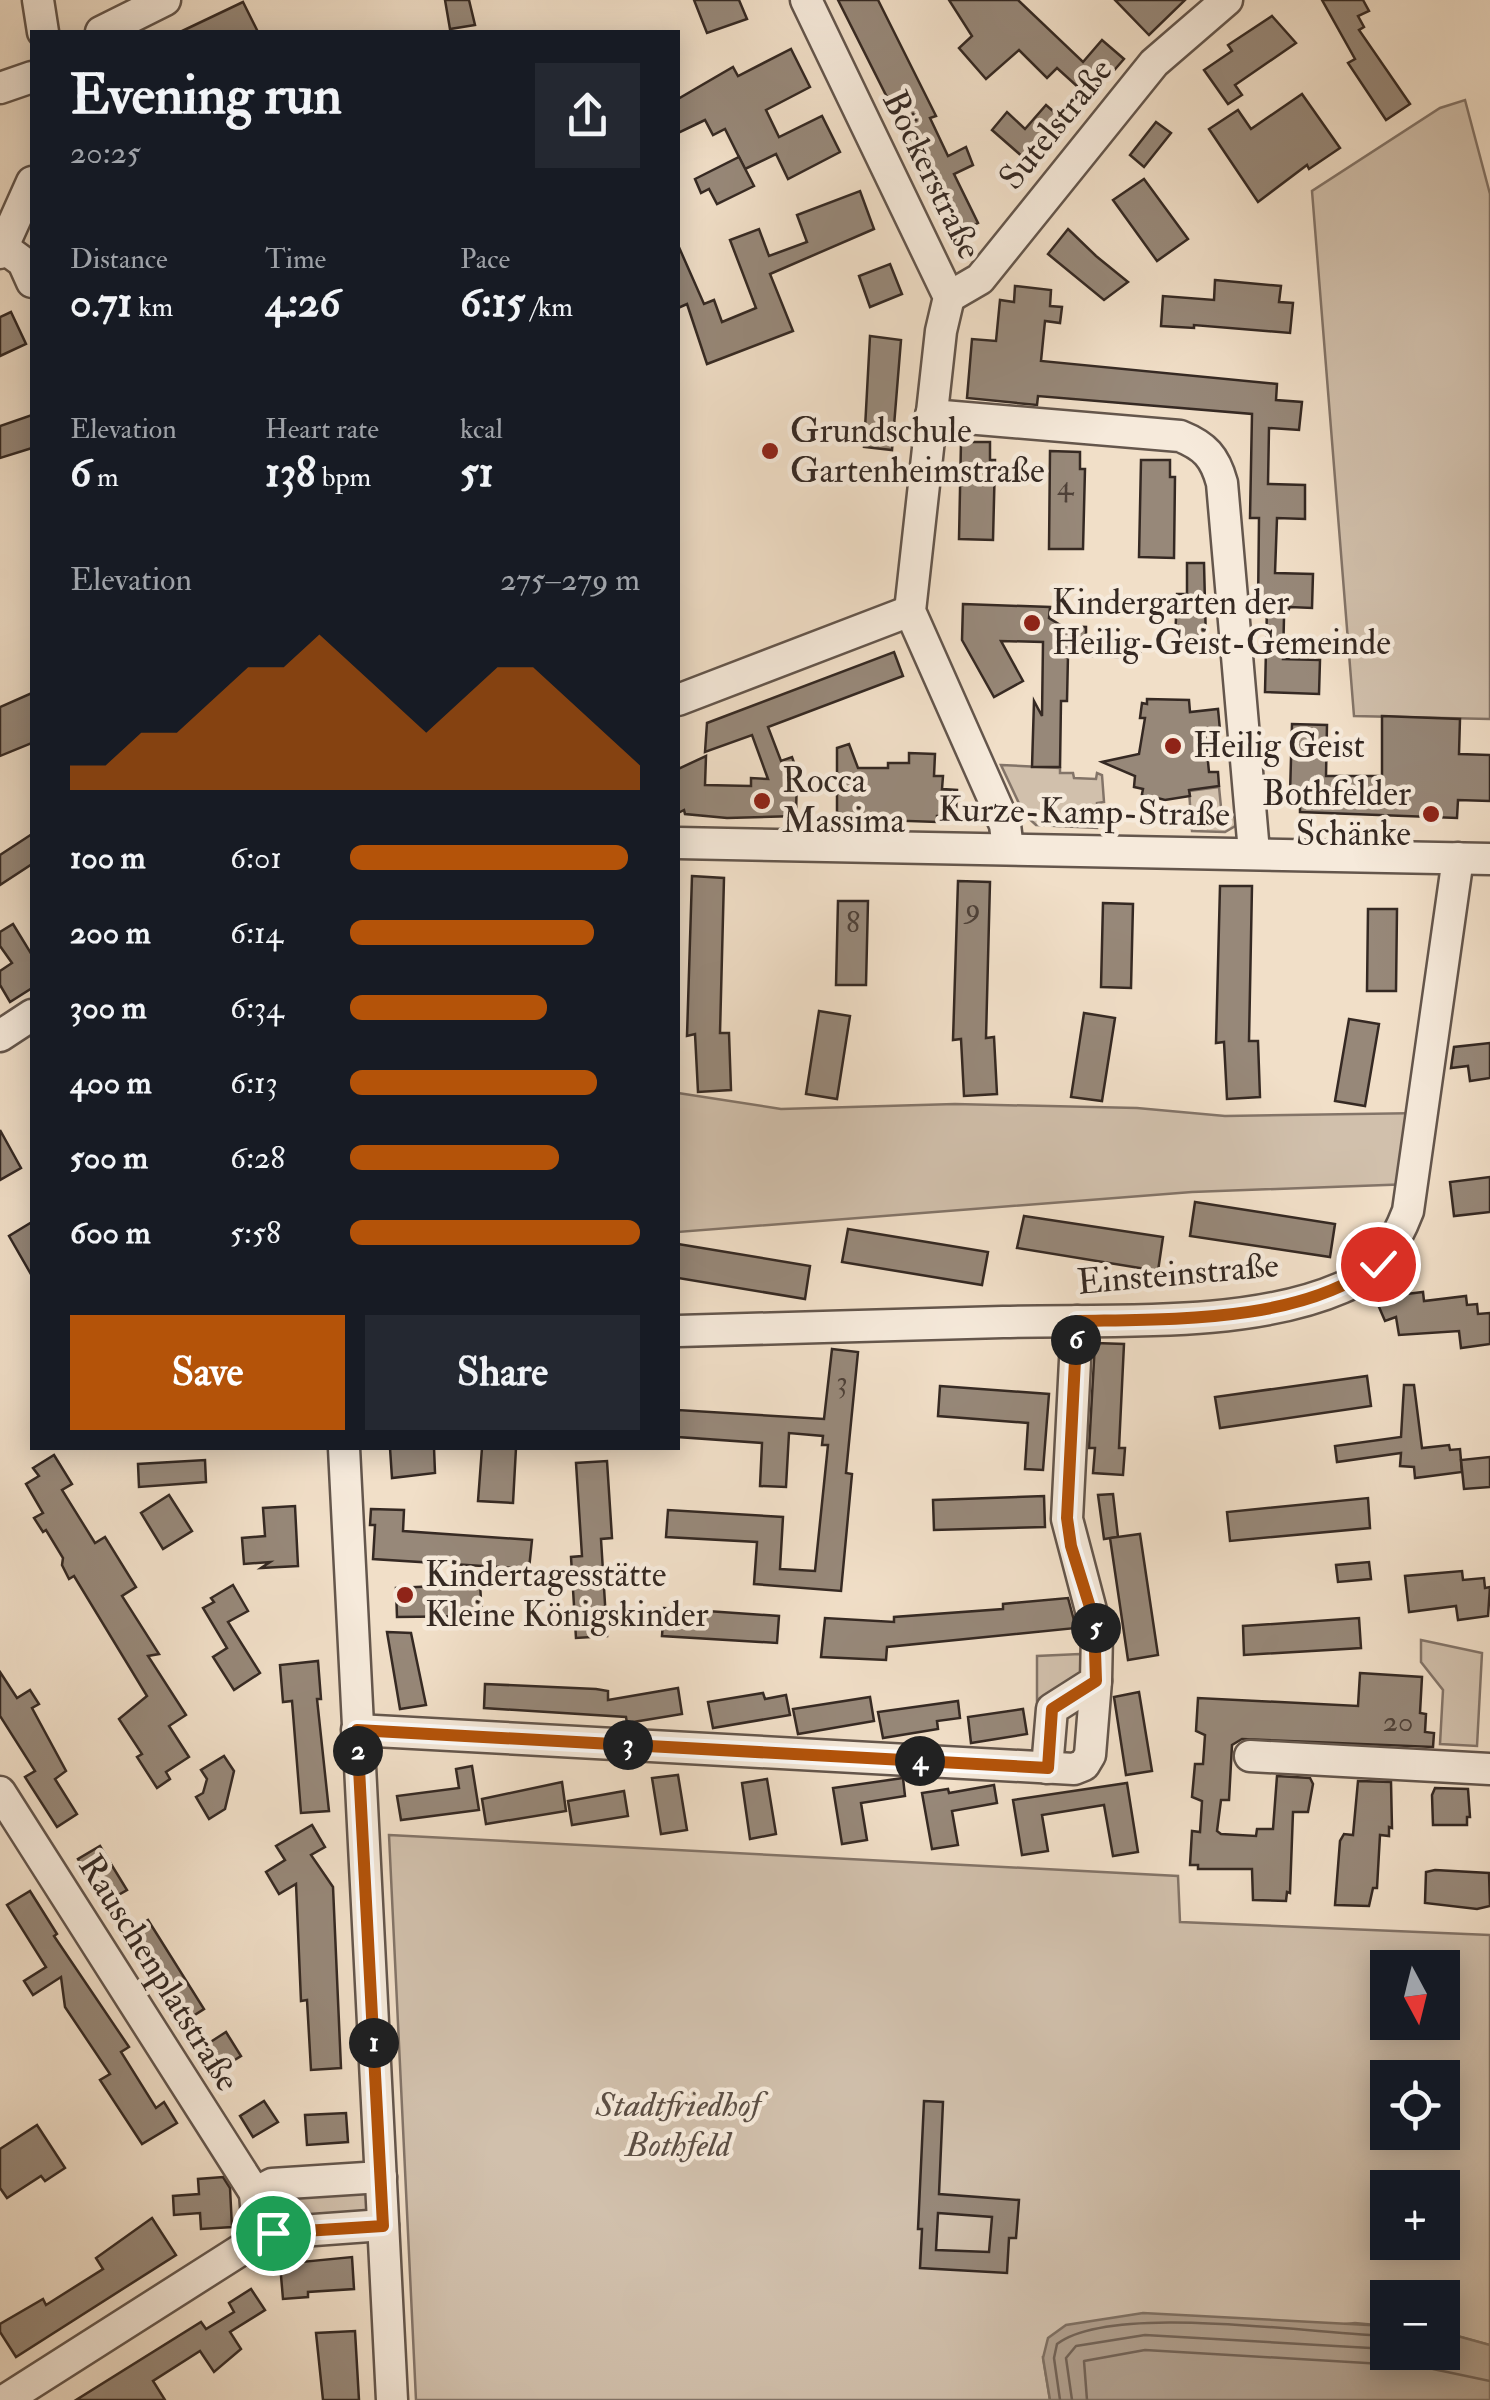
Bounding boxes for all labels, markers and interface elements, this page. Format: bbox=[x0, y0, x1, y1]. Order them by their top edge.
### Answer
street label: Sutelstraße bbox=[990, 49, 1122, 199]
text: Evening run bbox=[70, 61, 342, 130]
button: share bbox=[535, 63, 640, 168]
street label: Böckerstraße bbox=[872, 84, 992, 266]
text: 20:25 bbox=[70, 133, 141, 173]
text: Distance bbox=[70, 242, 168, 277]
text: Time bbox=[265, 242, 326, 277]
text: Pace bbox=[460, 242, 510, 277]
text: 0.71 bbox=[70, 277, 132, 329]
text: 4:26 bbox=[265, 277, 341, 329]
text: 6:15 bbox=[460, 277, 525, 329]
text: km bbox=[132, 290, 173, 325]
text: /km bbox=[525, 290, 573, 325]
place label: Grundschule Gartenheimstraße bbox=[790, 409, 1045, 493]
text: Elevation bbox=[70, 412, 177, 447]
text: Heart rate bbox=[265, 412, 379, 447]
text: kcal bbox=[460, 412, 503, 447]
marker: Grundschule Gartenheimstraße bbox=[759, 440, 781, 462]
text: 6 bbox=[70, 447, 91, 499]
text: 138 bbox=[265, 447, 316, 499]
text: 51 bbox=[460, 447, 493, 499]
text: m bbox=[91, 460, 119, 495]
text: bpm bbox=[316, 460, 371, 495]
house number: 4 bbox=[1057, 467, 1075, 504]
text: Elevation bbox=[70, 560, 192, 600]
text: 275–279 m bbox=[500, 560, 640, 600]
place label: Kindergarten der Heilig-Geist-Gemeinde bbox=[1052, 581, 1391, 665]
marker: Kindergarten der Heilig-Geist-Gemeinde bbox=[1021, 612, 1043, 634]
place label: Heilig Geist bbox=[1193, 724, 1365, 768]
marker: Heilig Geist bbox=[1162, 735, 1184, 757]
place label: Rocca Massima bbox=[782, 759, 906, 843]
place label: Bothfelder Schänke bbox=[1262, 772, 1411, 856]
street label: Kurze-Kamp-Straße bbox=[938, 787, 1230, 837]
marker: Rocca Massima bbox=[751, 790, 773, 812]
marker: Bothfelder Schänke bbox=[1420, 803, 1442, 825]
text: 100 m bbox=[70, 838, 146, 878]
text: 6:01 bbox=[230, 838, 282, 878]
house number: 9 bbox=[963, 890, 981, 927]
house number: 8 bbox=[846, 904, 860, 941]
text: 200 m bbox=[70, 913, 151, 953]
text: 6:14 bbox=[230, 913, 283, 953]
text: 300 m bbox=[70, 988, 147, 1028]
text: 6:34 bbox=[230, 988, 283, 1028]
text: 400 m bbox=[70, 1063, 152, 1103]
text: 6:13 bbox=[230, 1063, 278, 1103]
text: 500 m bbox=[70, 1138, 148, 1178]
text: 6:28 bbox=[230, 1138, 285, 1178]
text: 600 m bbox=[70, 1213, 151, 1253]
text: 5:58 bbox=[230, 1213, 281, 1253]
pin bbox=[1336, 1222, 1421, 1307]
icon: check bbox=[1351, 1237, 1406, 1292]
street label: Einsteinstraße bbox=[1075, 1243, 1281, 1305]
button: Save bbox=[70, 1315, 345, 1430]
button: Share bbox=[365, 1315, 640, 1430]
pin: 6 bbox=[1051, 1315, 1101, 1365]
text: 6 bbox=[1069, 1322, 1083, 1357]
house number: 3 bbox=[836, 1363, 848, 1400]
place label: Kindertagesstätte Kleine Königskinder bbox=[425, 1553, 709, 1637]
marker: Kindertagesstätte Kleine Königskinder bbox=[394, 1584, 416, 1606]
pin: 5 bbox=[1071, 1603, 1121, 1653]
text: 5 bbox=[1090, 1610, 1102, 1645]
house number: 20 bbox=[1383, 1703, 1413, 1740]
pin: 3 bbox=[603, 1720, 653, 1770]
pin: 2 bbox=[333, 1726, 383, 1776]
text: 3 bbox=[623, 1727, 633, 1762]
text: 2 bbox=[351, 1733, 365, 1768]
pin: 4 bbox=[895, 1736, 945, 1786]
text: 4 bbox=[912, 1743, 928, 1778]
street label: Rauschenplatstraße bbox=[69, 1846, 249, 2100]
north arrow bbox=[1370, 1950, 1460, 2040]
map controls bbox=[1370, 1950, 1460, 2370]
pin: 1 bbox=[349, 2018, 399, 2068]
text: 1 bbox=[369, 2025, 379, 2060]
button: locate bbox=[1370, 2060, 1460, 2150]
park label: Stadtfriedhof Bothfeld bbox=[595, 2083, 768, 2167]
button: + bbox=[1370, 2170, 1460, 2260]
pin bbox=[231, 2191, 316, 2276]
icon: arrive bbox=[246, 2206, 301, 2261]
button: − bbox=[1370, 2280, 1460, 2370]

